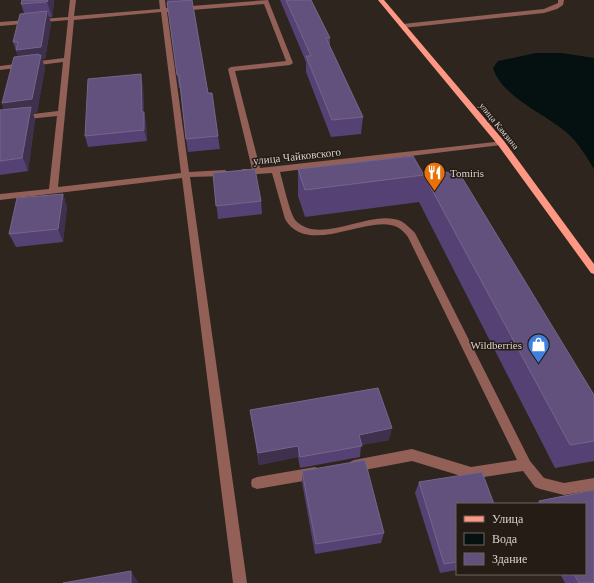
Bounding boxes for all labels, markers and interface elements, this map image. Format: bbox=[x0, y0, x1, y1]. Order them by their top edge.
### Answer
street label: улица Камзина bbox=[477, 101, 521, 151]
street label: улица Чайковского bbox=[253, 145, 342, 167]
restaurant icon: Tomiris bbox=[422, 160, 448, 193]
place label: Tomiris bbox=[450, 167, 484, 179]
shop icon: Wildberries bbox=[525, 332, 551, 365]
place label: Wildberries bbox=[471, 339, 522, 351]
legend bbox=[456, 503, 586, 575]
text: Улица bbox=[492, 512, 524, 526]
text: Вода bbox=[492, 532, 518, 546]
text: Здание bbox=[492, 552, 527, 566]

